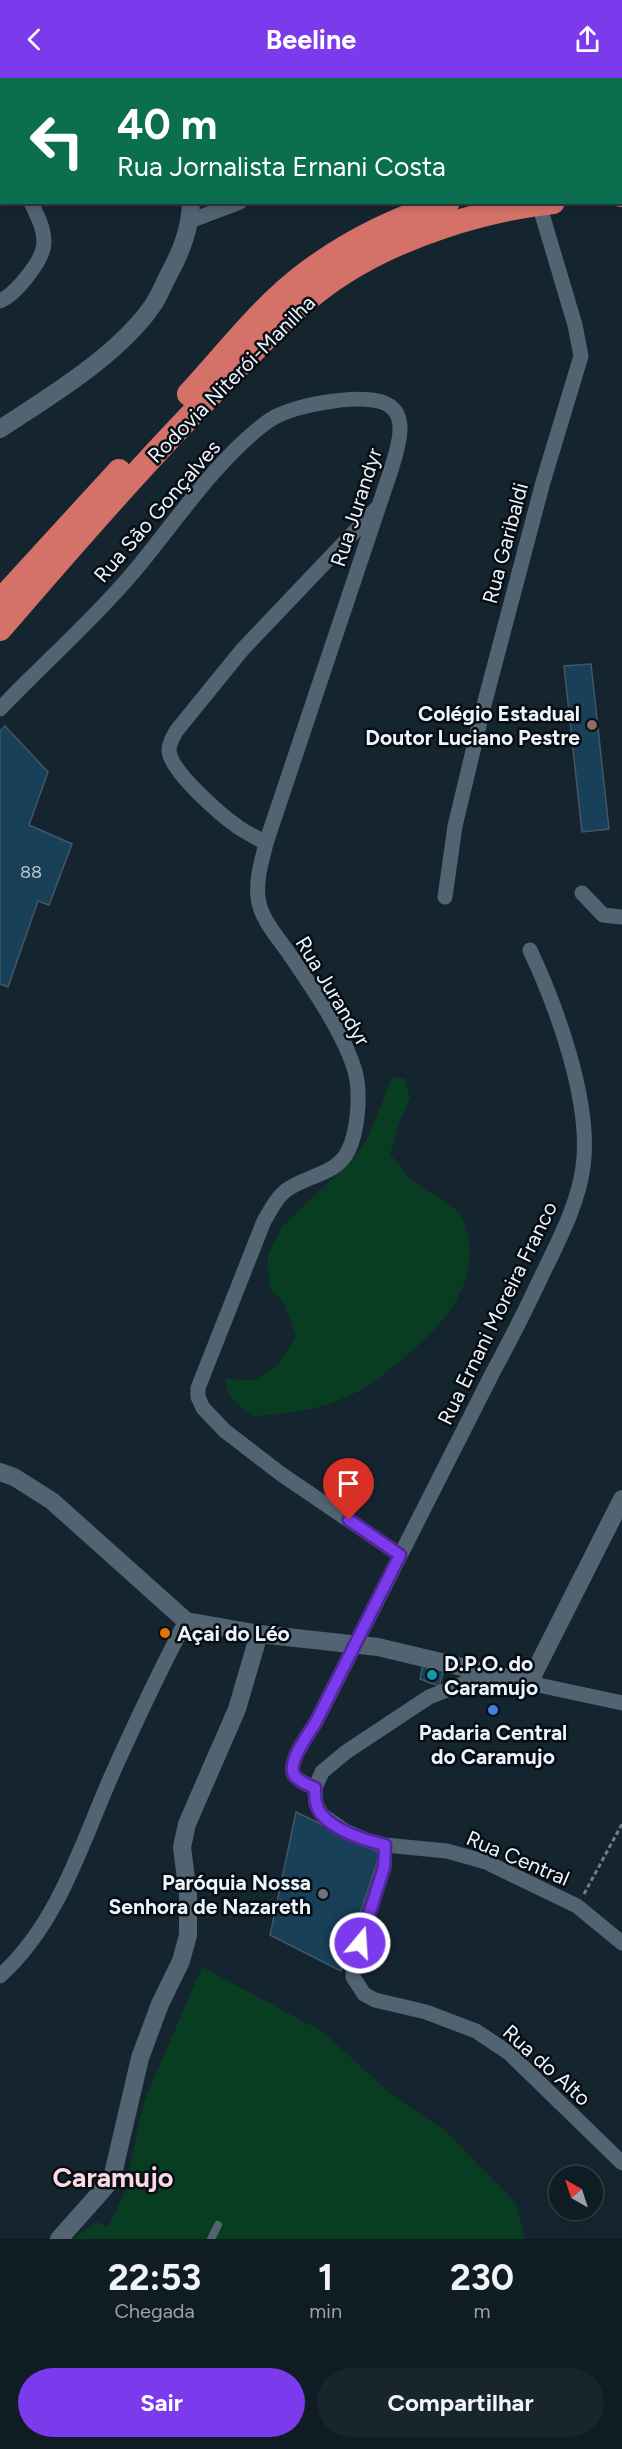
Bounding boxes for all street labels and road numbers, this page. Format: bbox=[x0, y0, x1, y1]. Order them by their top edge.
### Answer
street label: Rodovia Niterói-Manilha bbox=[142, 290, 320, 468]
street label: Rua São Gonçalves bbox=[88, 435, 226, 587]
street label: Rua Jurandyr bbox=[325, 445, 387, 569]
street label: Rua Garibaldi bbox=[477, 480, 533, 606]
street label: Rua Jurandyr bbox=[291, 932, 375, 1050]
street label: Rua Ernani Moreira Franco bbox=[432, 1197, 562, 1429]
street label: Rua Central bbox=[463, 1825, 573, 1891]
street label: Rua do Alto bbox=[498, 2019, 596, 2111]

